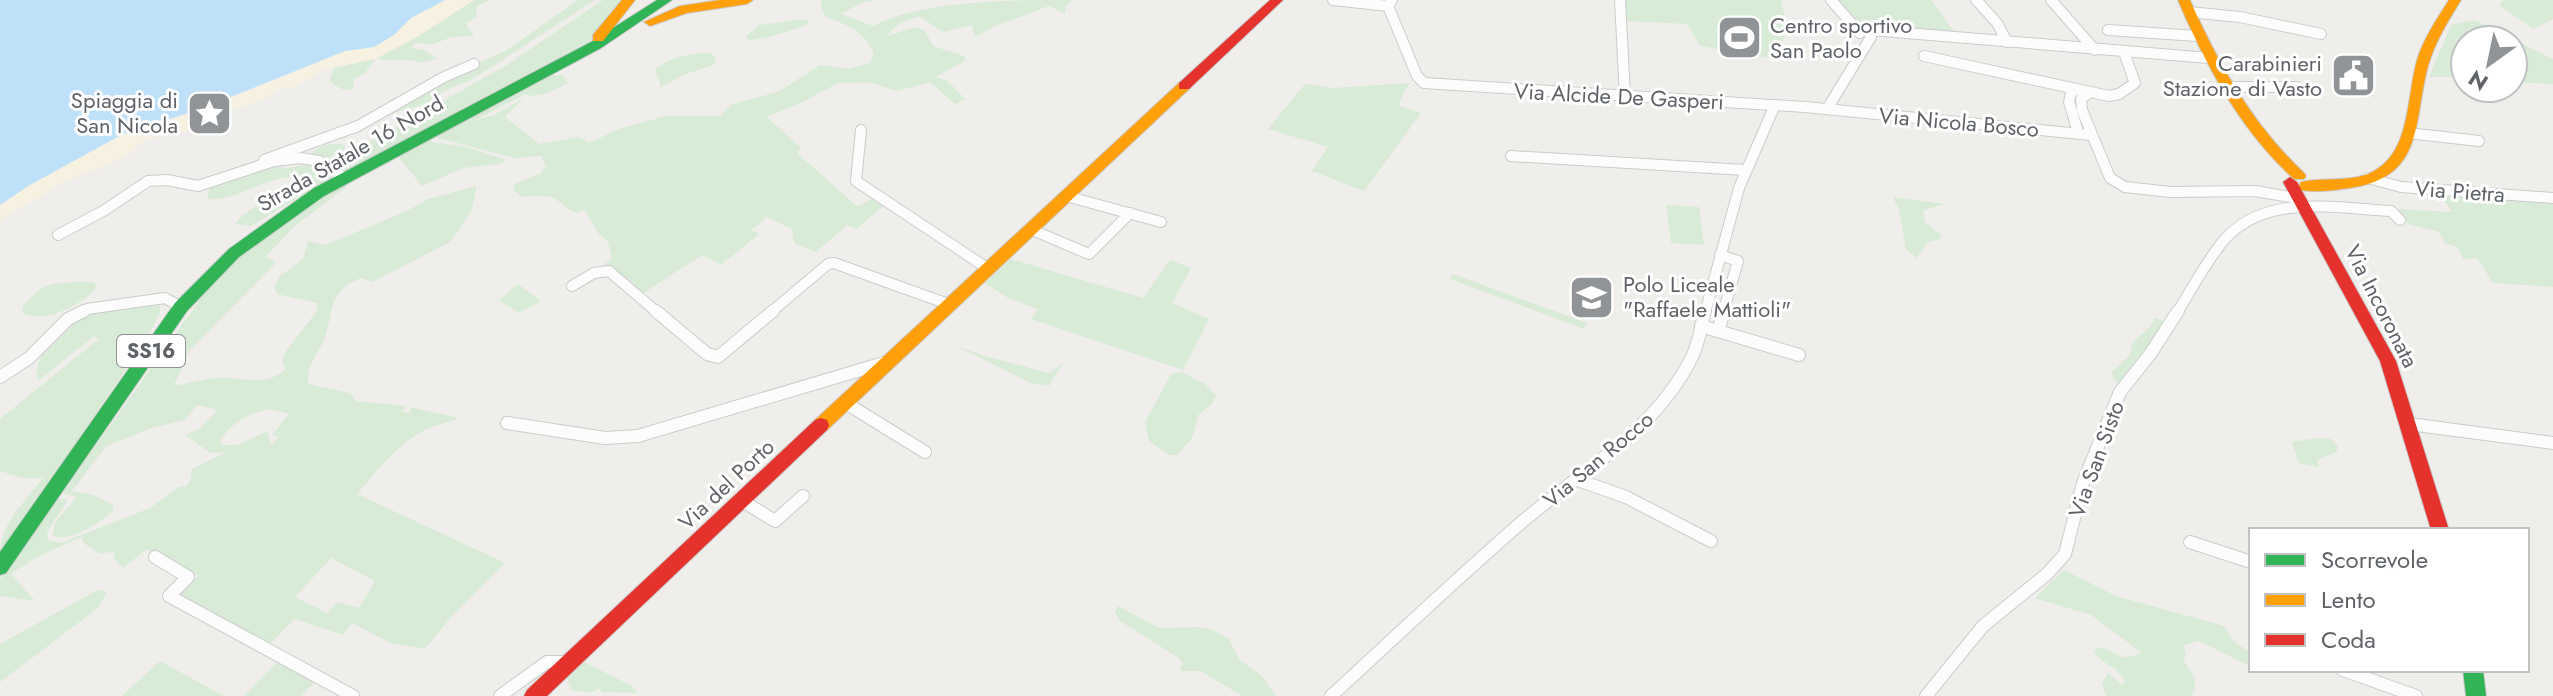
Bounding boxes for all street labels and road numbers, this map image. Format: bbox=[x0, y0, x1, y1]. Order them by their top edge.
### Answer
street label: Via Alcide De Gasperi bbox=[1513, 75, 1725, 117]
street label: Strada Statale 16 Nord bbox=[251, 87, 449, 219]
street label: Via Nicola Bosco bbox=[1878, 99, 2040, 145]
street label: Via Pietra bbox=[2414, 172, 2506, 210]
street label: Via Incoronata bbox=[2337, 239, 2427, 373]
road number: SS16 bbox=[117, 335, 185, 367]
street label: Via San Sisto bbox=[2060, 396, 2132, 522]
street label: Via San Rocco bbox=[1536, 403, 1660, 515]
street label: Via del Porto bbox=[671, 431, 781, 537]

